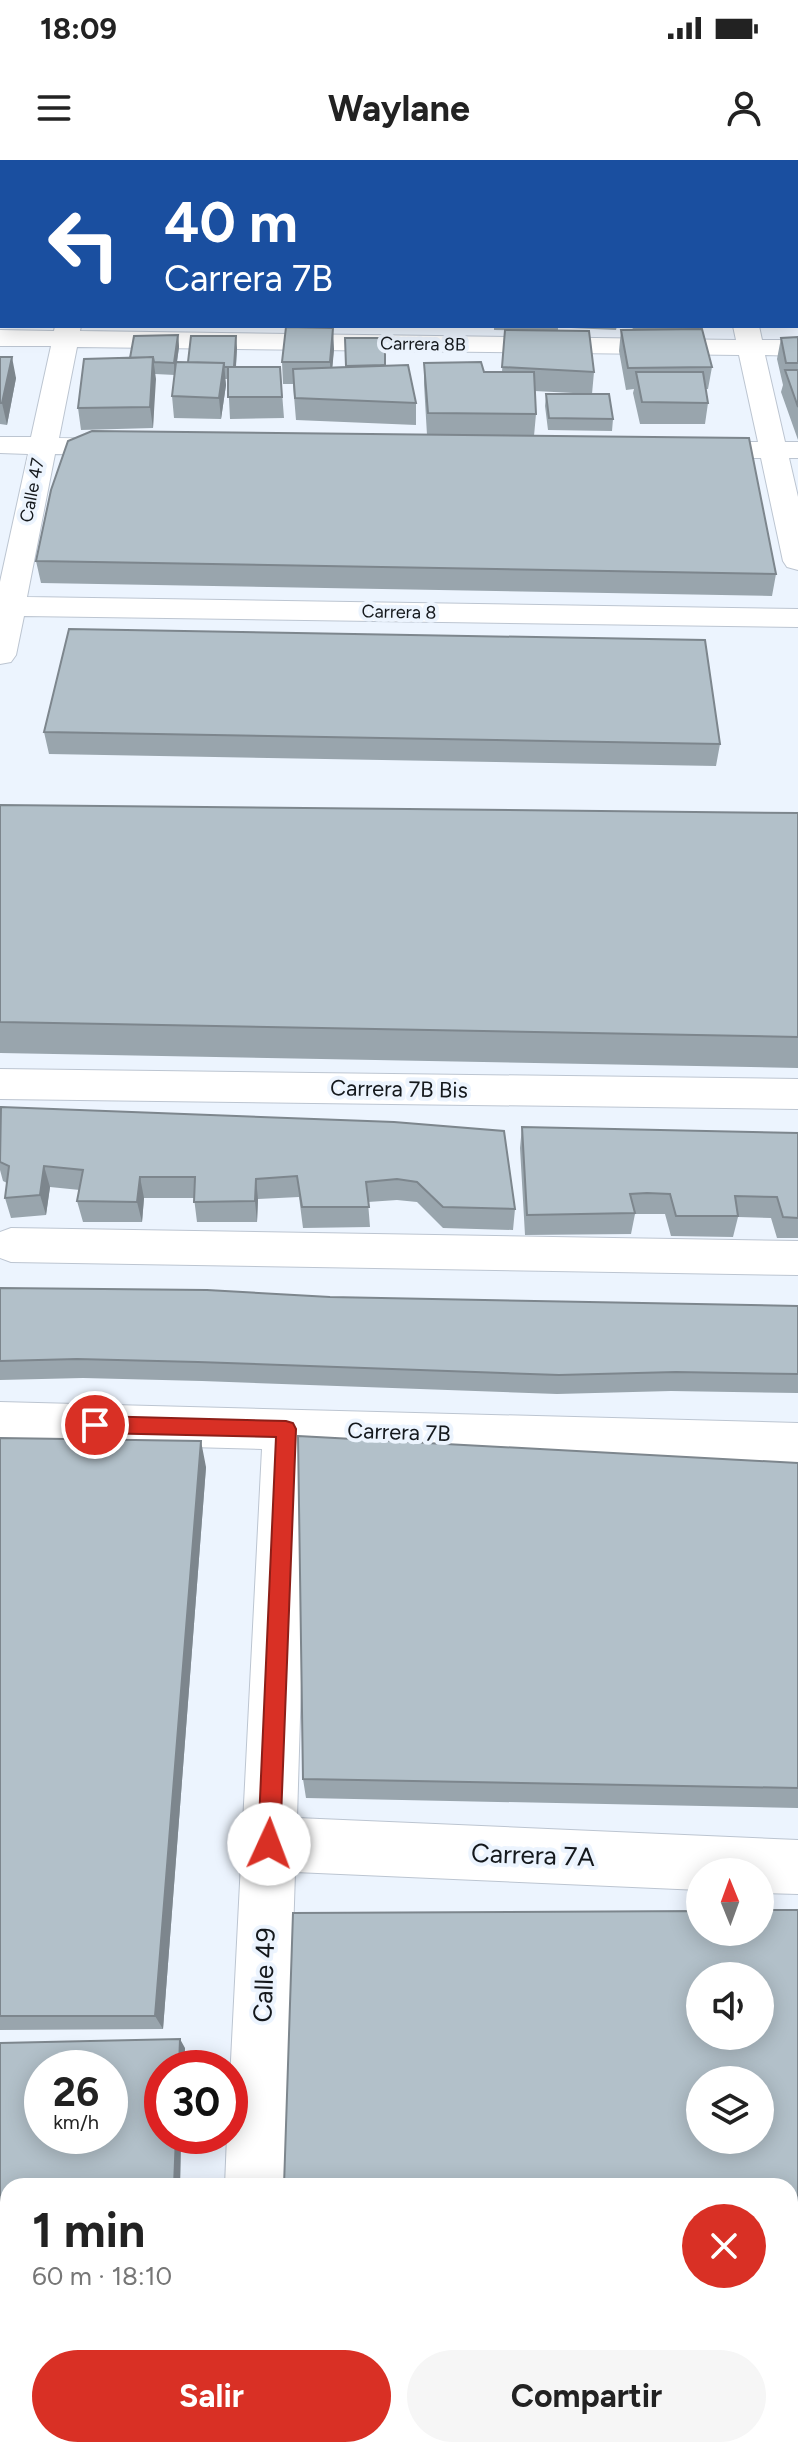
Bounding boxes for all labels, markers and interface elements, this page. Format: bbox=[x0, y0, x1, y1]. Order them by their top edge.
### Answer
text: 18:09 bbox=[40, 10, 117, 47]
icon: menu bbox=[32, 86, 76, 130]
icon: person bbox=[722, 86, 766, 130]
text: Waylane bbox=[328, 87, 470, 130]
text: 40 m bbox=[164, 189, 298, 256]
icon: left bbox=[32, 192, 136, 296]
text: Carrera 7B bbox=[164, 257, 333, 300]
street label: Carrera 8B bbox=[380, 332, 466, 356]
street label: Calle 47 bbox=[15, 456, 49, 524]
street label: Carrera 8 bbox=[361, 600, 437, 624]
street label: Carrera 7B Bis bbox=[330, 1074, 468, 1104]
pin bbox=[61, 1391, 129, 1459]
icon: arrive bbox=[73, 1403, 117, 1447]
street label: Carrera 7B bbox=[347, 1417, 451, 1447]
position arrow bbox=[227, 1802, 311, 1886]
street label: Carrera 7A bbox=[471, 1837, 596, 1873]
north arrow bbox=[686, 1858, 774, 1946]
map controls bbox=[686, 1858, 774, 2154]
street label: Calle 49 bbox=[246, 1927, 282, 2023]
button: sound bbox=[686, 1962, 774, 2050]
speed limit sign: 30 bbox=[144, 2050, 248, 2154]
button: layers bbox=[686, 2066, 774, 2154]
text: 26 bbox=[53, 2068, 99, 2116]
text: km/h bbox=[53, 2110, 99, 2134]
text: 1 min bbox=[32, 2201, 145, 2259]
button: close bbox=[682, 2204, 766, 2288]
text: 60 m · 18:10 bbox=[32, 2260, 172, 2292]
button: Salir bbox=[32, 2350, 391, 2442]
button: Compartir bbox=[407, 2350, 766, 2442]

